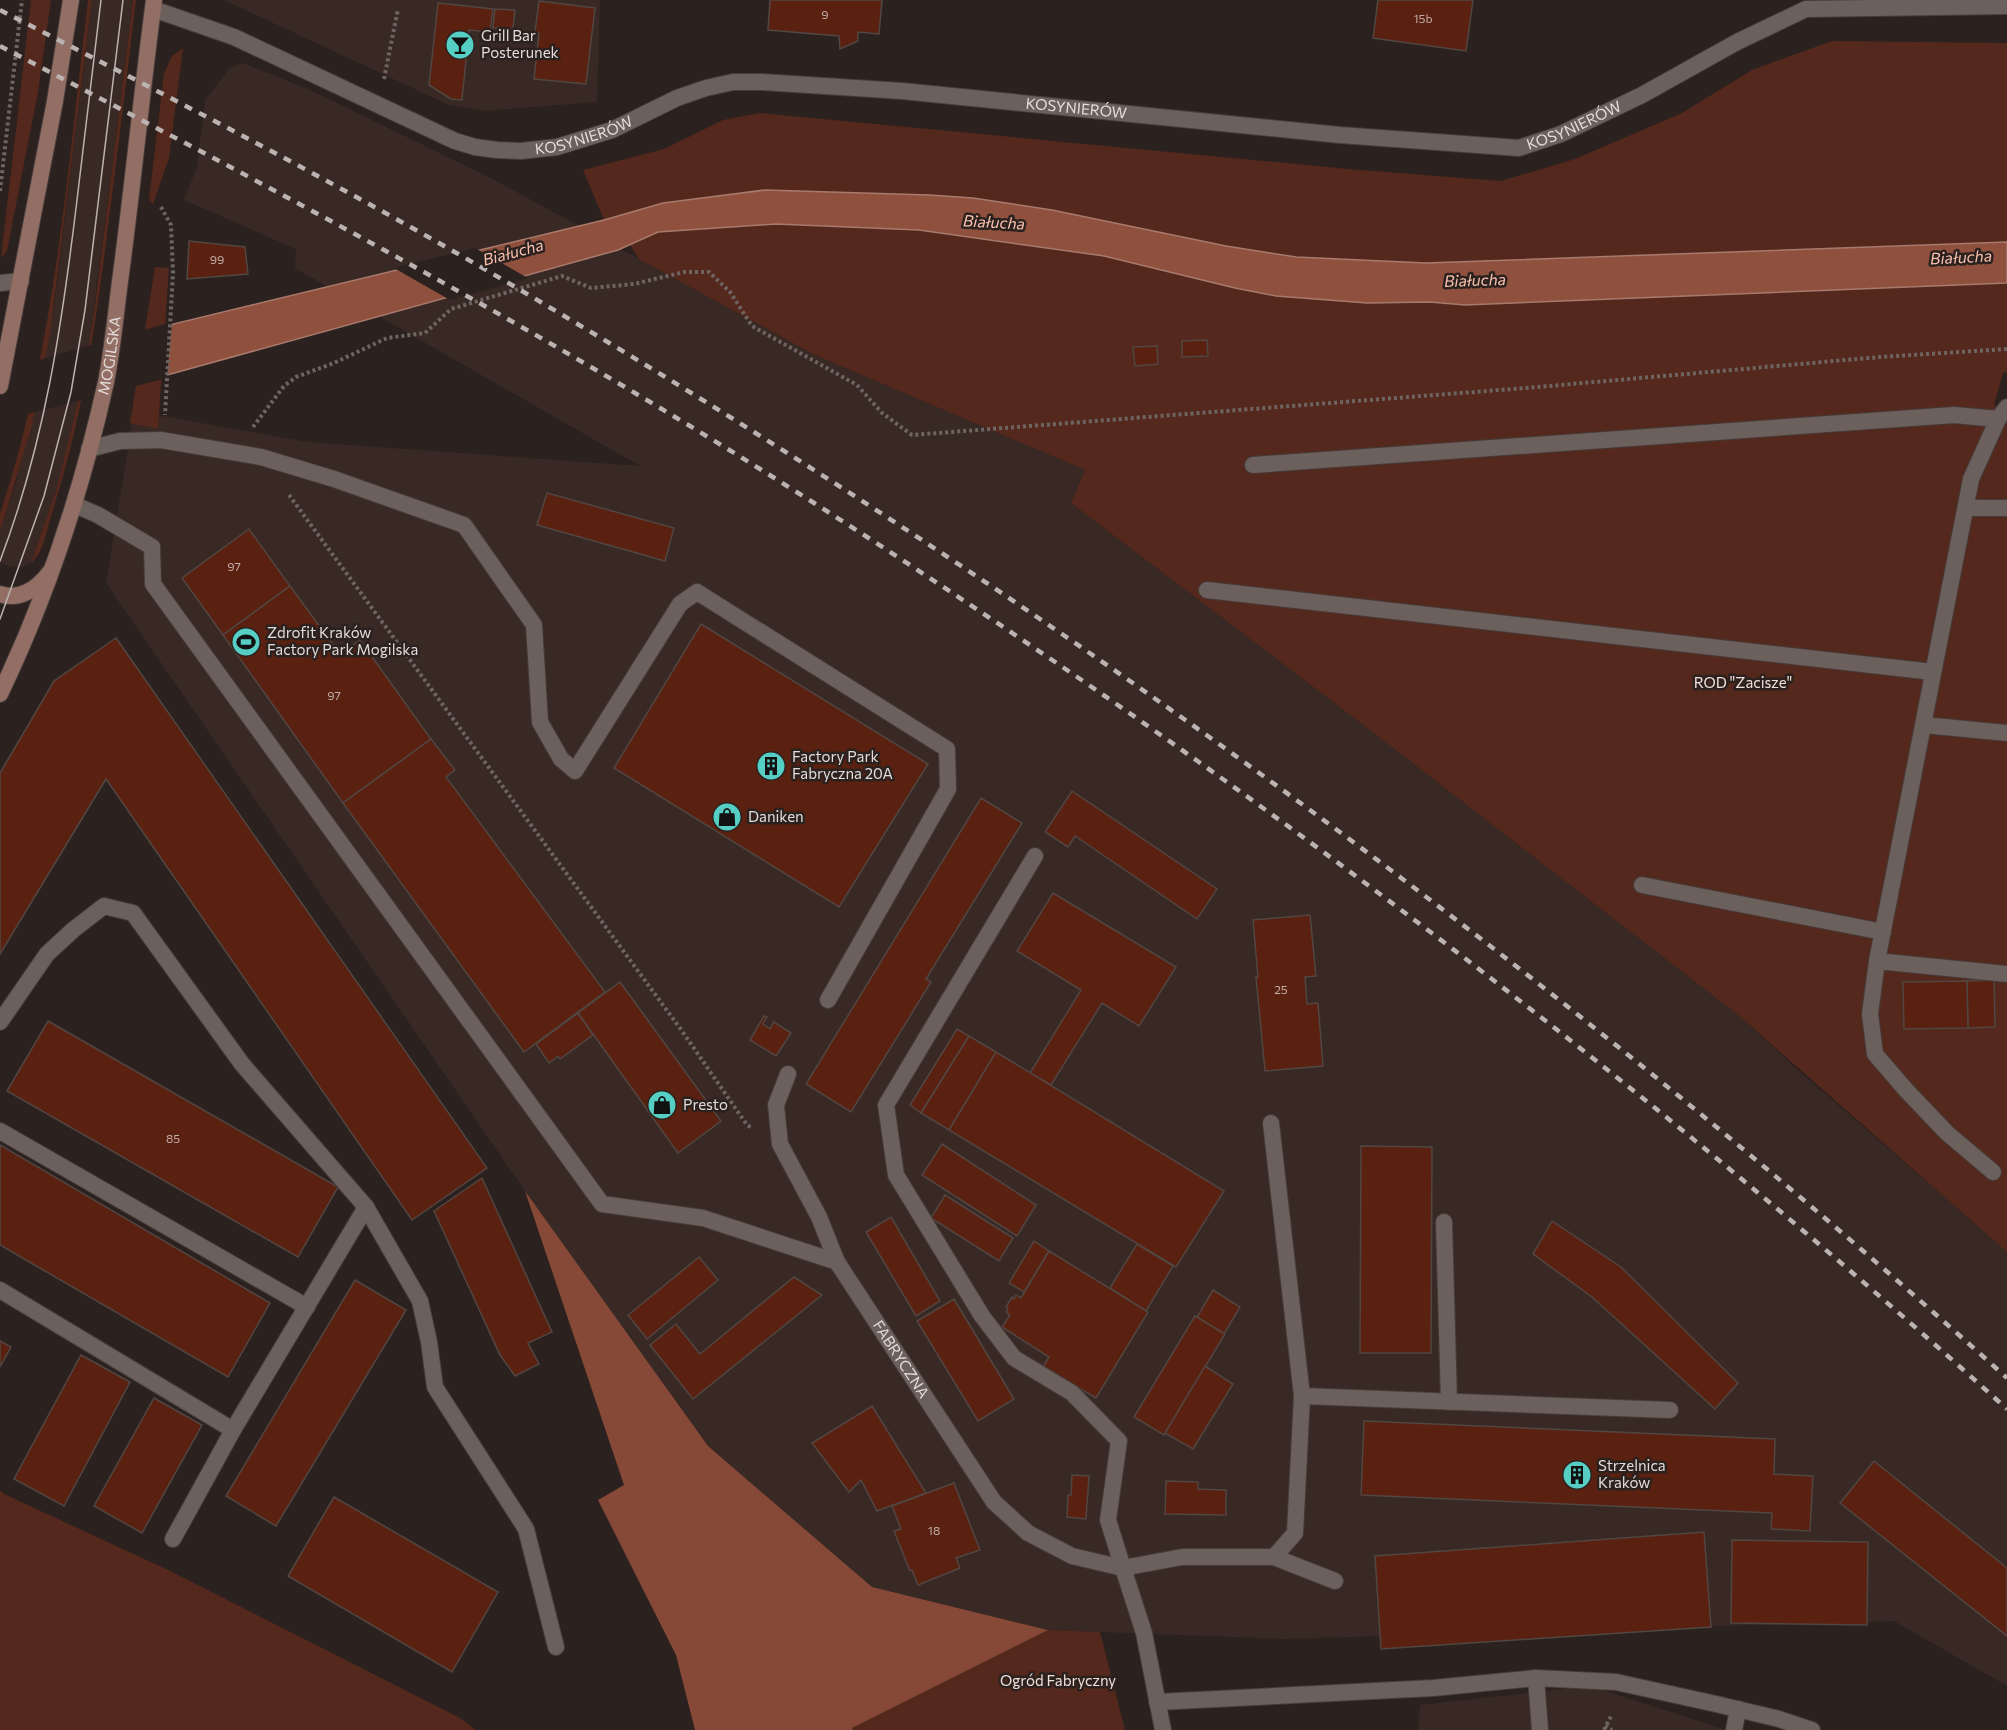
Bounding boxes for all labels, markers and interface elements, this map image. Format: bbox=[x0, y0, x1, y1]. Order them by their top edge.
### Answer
house number: 9 bbox=[821, 7, 829, 21]
house number: 15b bbox=[1413, 11, 1433, 25]
place label: Grill Bar Posterunek bbox=[481, 26, 559, 61]
bar icon: Grill Bar Posterunek bbox=[444, 29, 476, 61]
street label: KOSYNIERÓW bbox=[1025, 93, 1128, 122]
street label: KOSYNIERÓW bbox=[1524, 96, 1624, 153]
street label: KOSYNIERÓW bbox=[534, 111, 635, 157]
water label: Białucha bbox=[963, 210, 1025, 233]
water label: Białucha bbox=[480, 234, 545, 269]
water label: Białucha bbox=[1930, 245, 1992, 268]
house number: 99 bbox=[210, 252, 224, 266]
water label: Białucha bbox=[1444, 269, 1506, 290]
street label: MOGILSKA bbox=[93, 315, 124, 396]
house number: 97 bbox=[227, 559, 241, 573]
place label: Zdrofit Kraków Factory Park Mogilska bbox=[267, 623, 418, 658]
sports icon: Zdrofit Kraków Factory Park Mogilska bbox=[230, 626, 262, 658]
park label: ROD "Zacisze" bbox=[1694, 673, 1792, 691]
house number: 97 bbox=[327, 688, 341, 702]
place label: Factory Park Fabryczna 20A bbox=[792, 747, 893, 782]
building icon: Factory Park Fabryczna 20A bbox=[755, 750, 787, 782]
shop icon: Daniken bbox=[711, 801, 743, 833]
place label: Daniken bbox=[748, 807, 804, 825]
house number: 25 bbox=[1274, 982, 1288, 996]
shop icon: Presto bbox=[646, 1089, 678, 1121]
place label: Presto bbox=[683, 1095, 728, 1113]
house number: 85 bbox=[166, 1131, 180, 1145]
street label: FABRYCZNA bbox=[870, 1317, 933, 1401]
place label: Strzelnica Kraków bbox=[1598, 1456, 1666, 1491]
building icon: Strzelnica Kraków bbox=[1561, 1459, 1593, 1491]
house number: 18 bbox=[928, 1523, 940, 1537]
park label: Ogród Fabryczny bbox=[1000, 1671, 1116, 1689]

